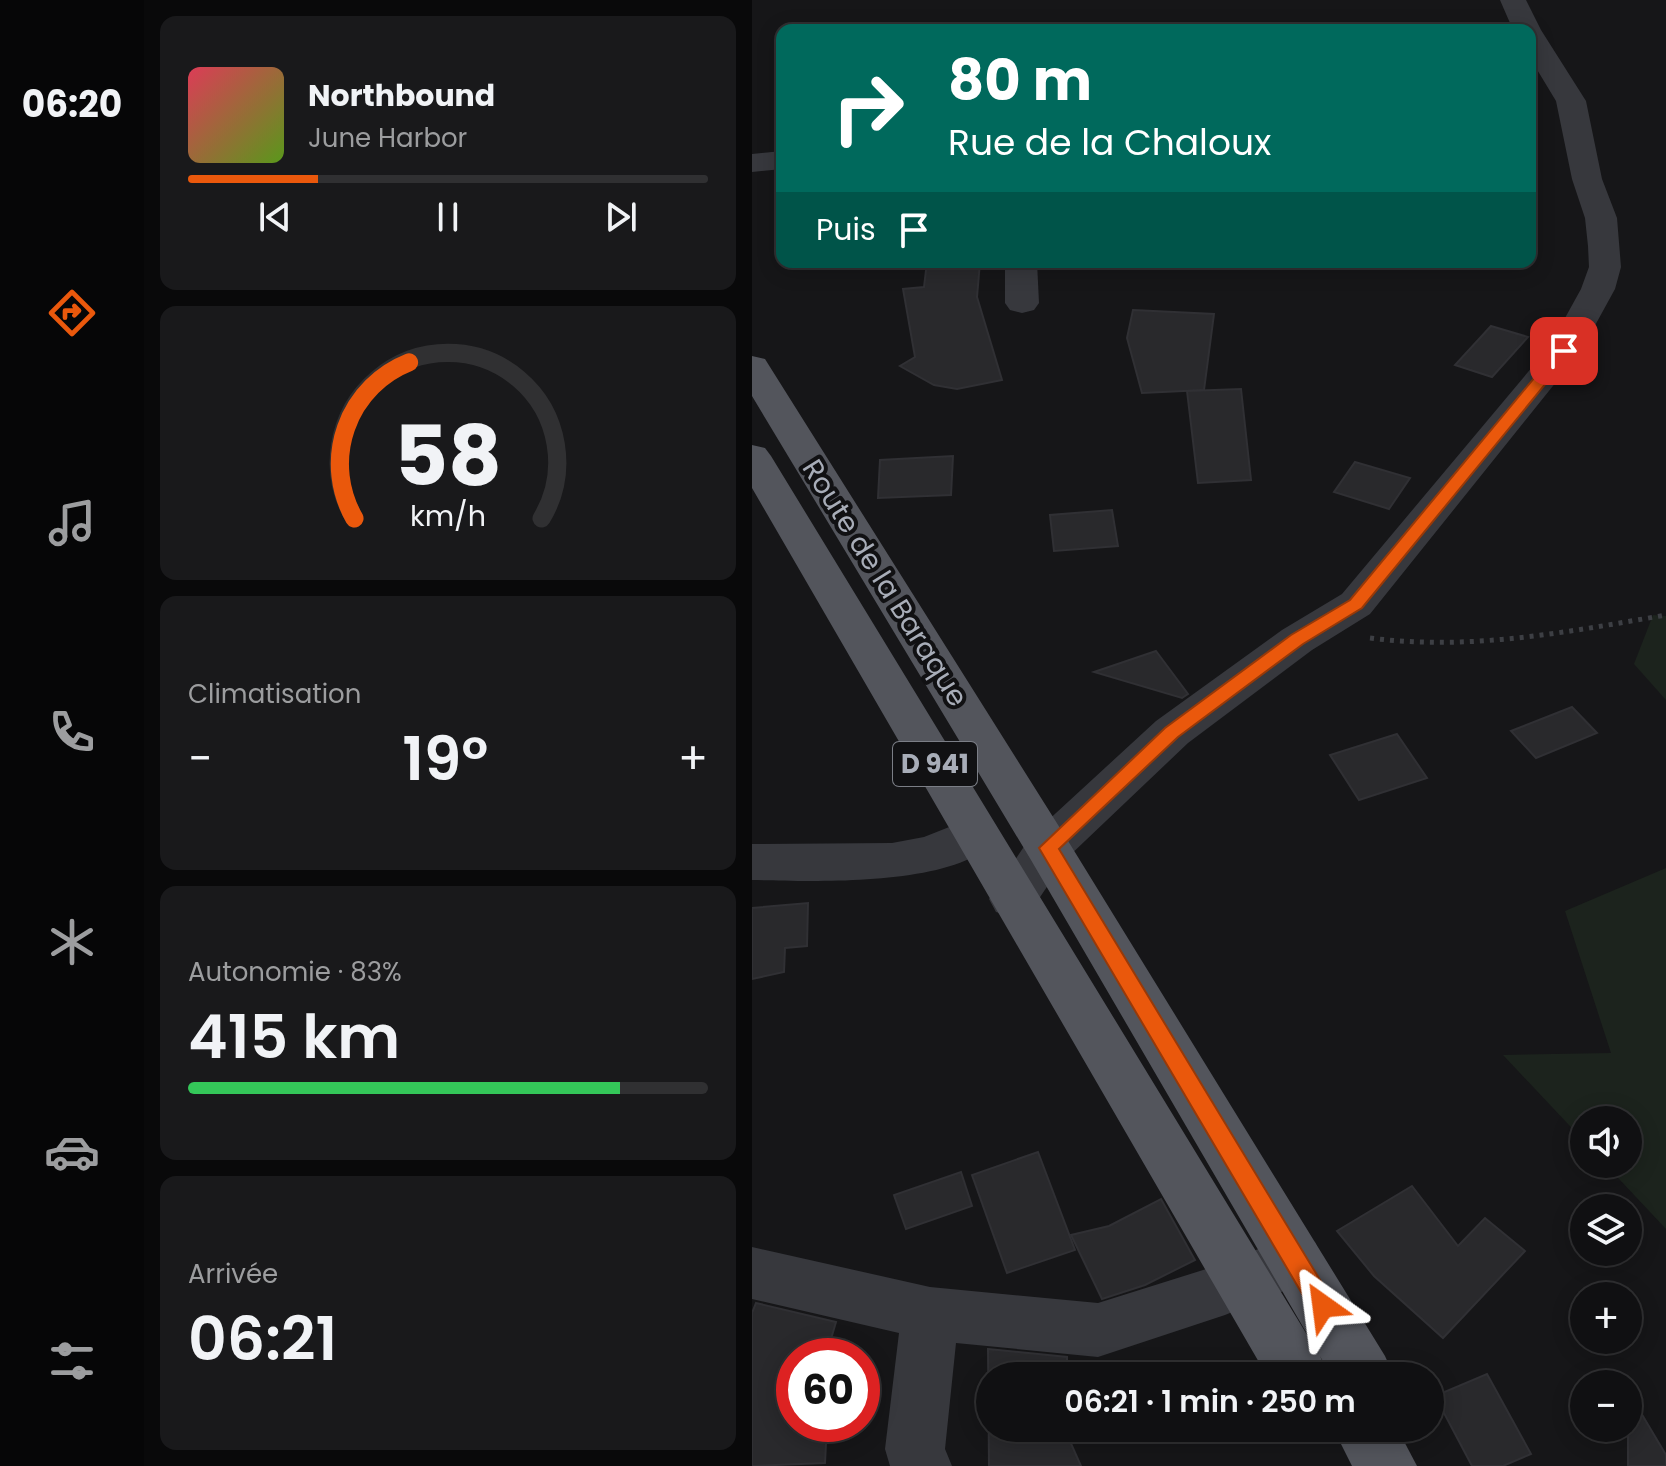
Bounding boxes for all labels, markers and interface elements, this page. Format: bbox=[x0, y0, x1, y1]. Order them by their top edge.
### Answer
text: 80 m bbox=[948, 41, 1092, 120]
icon: right bbox=[816, 56, 920, 160]
text: Northbound bbox=[308, 74, 495, 117]
text: 06:20 bbox=[22, 79, 122, 130]
text: Rue de la Chaloux bbox=[948, 117, 1271, 168]
text: June Harbor bbox=[308, 120, 467, 156]
icon: previous bbox=[253, 195, 297, 239]
icon: pause bbox=[426, 195, 470, 239]
icon: next bbox=[599, 195, 643, 239]
text: Puis bbox=[816, 208, 876, 251]
icon: arrive bbox=[892, 208, 936, 252]
icon: directions bbox=[44, 285, 100, 341]
pin bbox=[1530, 317, 1598, 385]
icon: arrive bbox=[1542, 329, 1586, 373]
text: 58 bbox=[394, 398, 502, 514]
street label: Route de la Baraque bbox=[793, 452, 977, 714]
icon: music bbox=[44, 495, 100, 551]
text: km/h bbox=[410, 496, 486, 536]
text: Climatisation bbox=[188, 676, 361, 712]
icon: phone bbox=[44, 704, 100, 760]
text: 19° bbox=[402, 717, 488, 801]
text: − bbox=[188, 728, 212, 789]
text: + bbox=[678, 728, 708, 789]
road number: D 941 bbox=[893, 742, 977, 786]
icon: climate bbox=[44, 914, 100, 970]
text: Autonomie · 83% bbox=[188, 954, 402, 990]
text: 415 km bbox=[188, 995, 400, 1079]
map controls bbox=[1570, 1106, 1642, 1442]
button: sound bbox=[1570, 1106, 1642, 1178]
icon: car bbox=[44, 1124, 100, 1180]
button: layers bbox=[1570, 1194, 1642, 1266]
text: Arrivée bbox=[188, 1256, 278, 1292]
position arrow bbox=[1281, 1264, 1365, 1348]
button: + bbox=[1570, 1282, 1642, 1354]
text: 06:21 bbox=[188, 1297, 337, 1381]
icon: filters bbox=[44, 1333, 100, 1389]
speed limit sign: 60 bbox=[776, 1338, 880, 1442]
button: − bbox=[1570, 1370, 1642, 1442]
text: 06:21 · 1 min · 250 m bbox=[1064, 1380, 1356, 1423]

